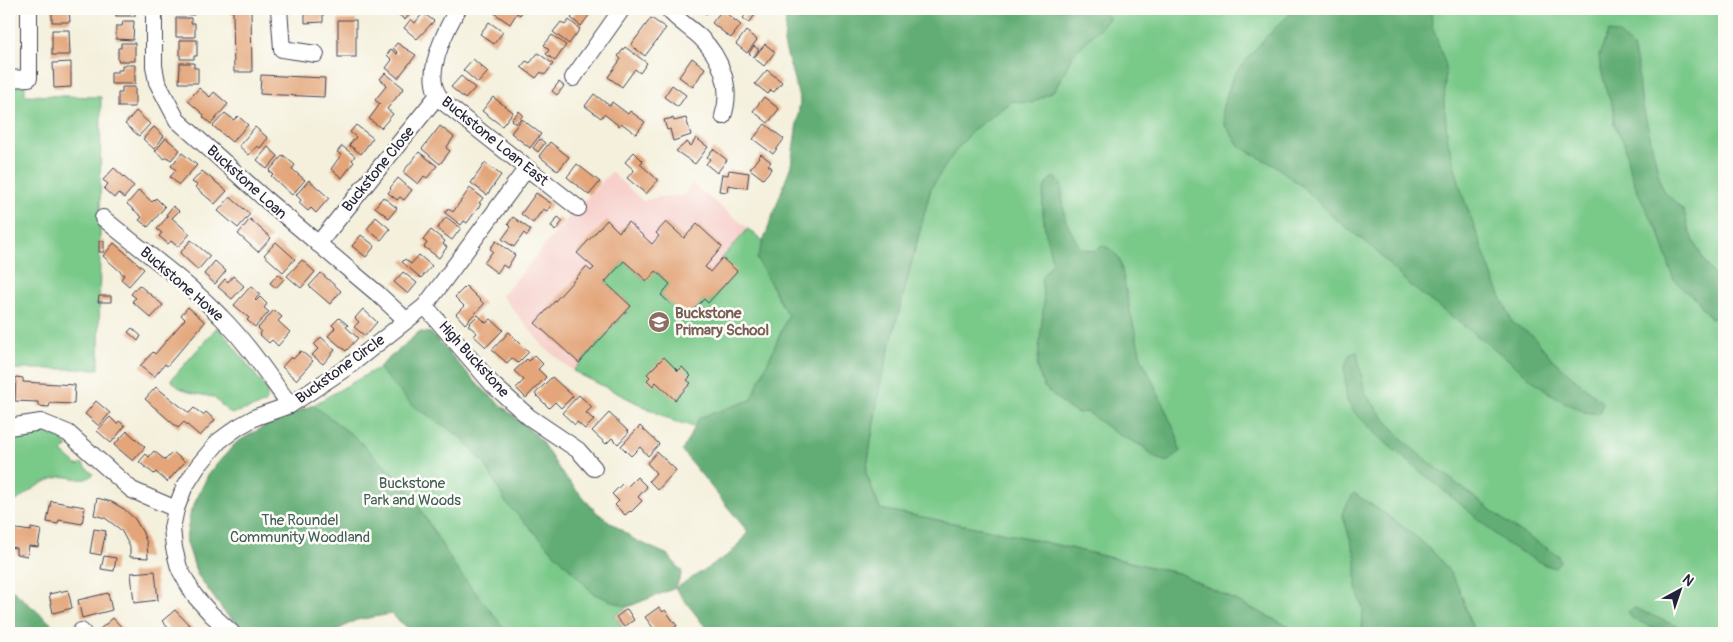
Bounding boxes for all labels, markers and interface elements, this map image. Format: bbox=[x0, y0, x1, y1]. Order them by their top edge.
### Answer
street label: Buckstone Loan East bbox=[437, 92, 553, 191]
street label: Buckstone Close bbox=[338, 122, 419, 216]
street label: Buckstone Loan bbox=[203, 141, 291, 223]
street label: Buckstone Howe bbox=[136, 243, 228, 326]
place label: Buckstone Primary School bbox=[675, 304, 769, 340]
school or university icon: Buckstone Primary School bbox=[647, 310, 671, 334]
street label: High Buckstone bbox=[434, 317, 513, 402]
street label: Buckstone Circle bbox=[292, 330, 389, 408]
park label: Buckstone Park and Woods bbox=[363, 474, 461, 510]
park label: The Roundel Community Woodland bbox=[230, 511, 370, 547]
north arrow bbox=[1656, 564, 1706, 614]
text: N bbox=[1679, 571, 1697, 590]

